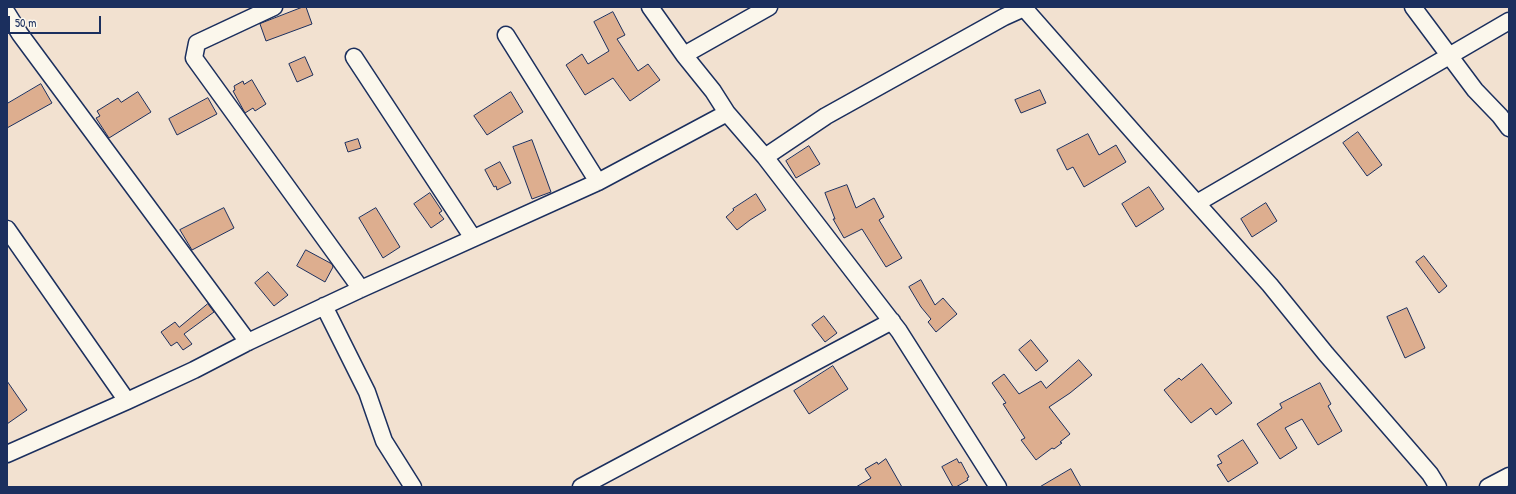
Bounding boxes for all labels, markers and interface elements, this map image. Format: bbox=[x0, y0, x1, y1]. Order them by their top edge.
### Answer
scale bar bbox=[10, 8, 103, 34]
text: 50 m bbox=[15, 14, 36, 31]

